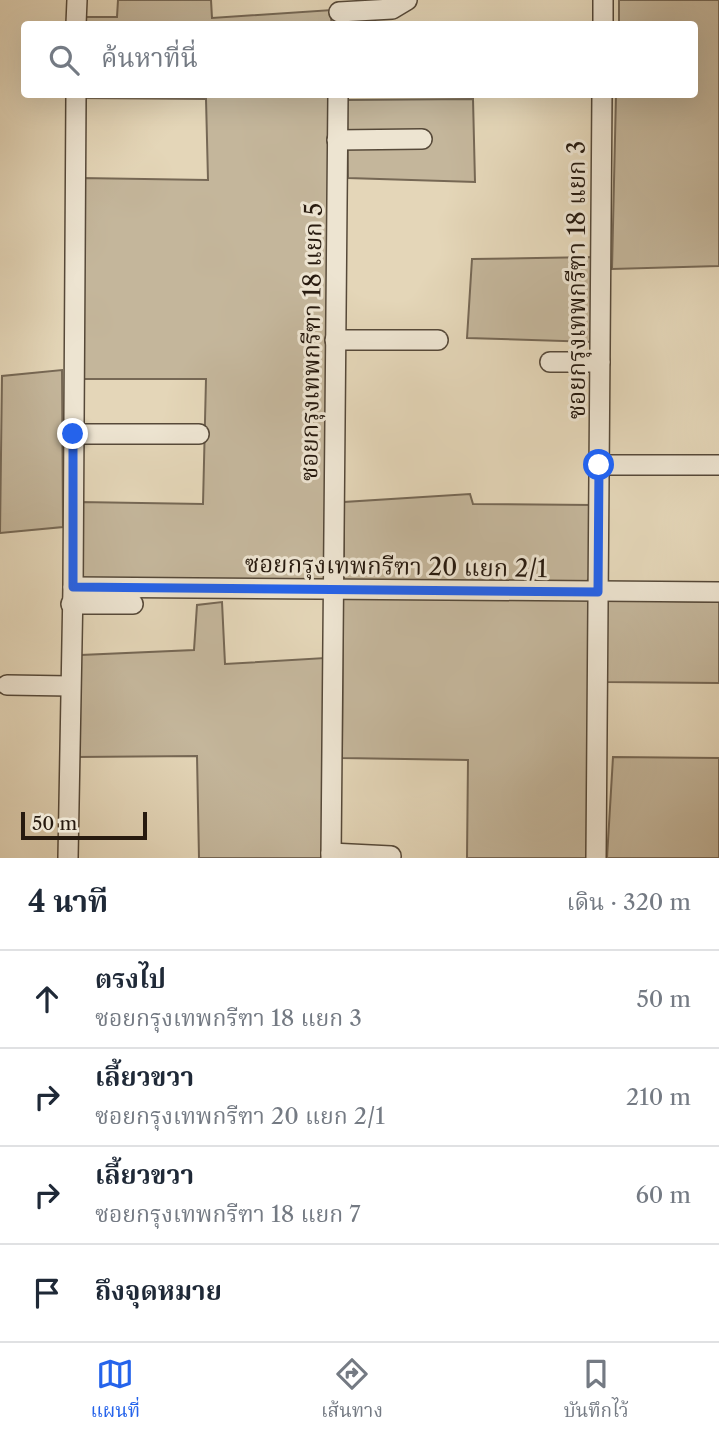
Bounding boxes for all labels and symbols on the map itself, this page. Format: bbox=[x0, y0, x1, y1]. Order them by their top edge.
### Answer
street label: ซอยกรุงเทพกรีฑา 18 แยก 3 bbox=[562, 141, 592, 419]
street label: ซอยกรุงเทพกรีฑา 18 แยก 5 bbox=[294, 203, 329, 481]
route end bbox=[57, 418, 88, 449]
route start bbox=[583, 449, 614, 480]
street label: ซอยกรุงเทพกรีฑา 20 แยก 2/1 bbox=[244, 549, 548, 584]
scale bar bbox=[21, 809, 147, 841]

